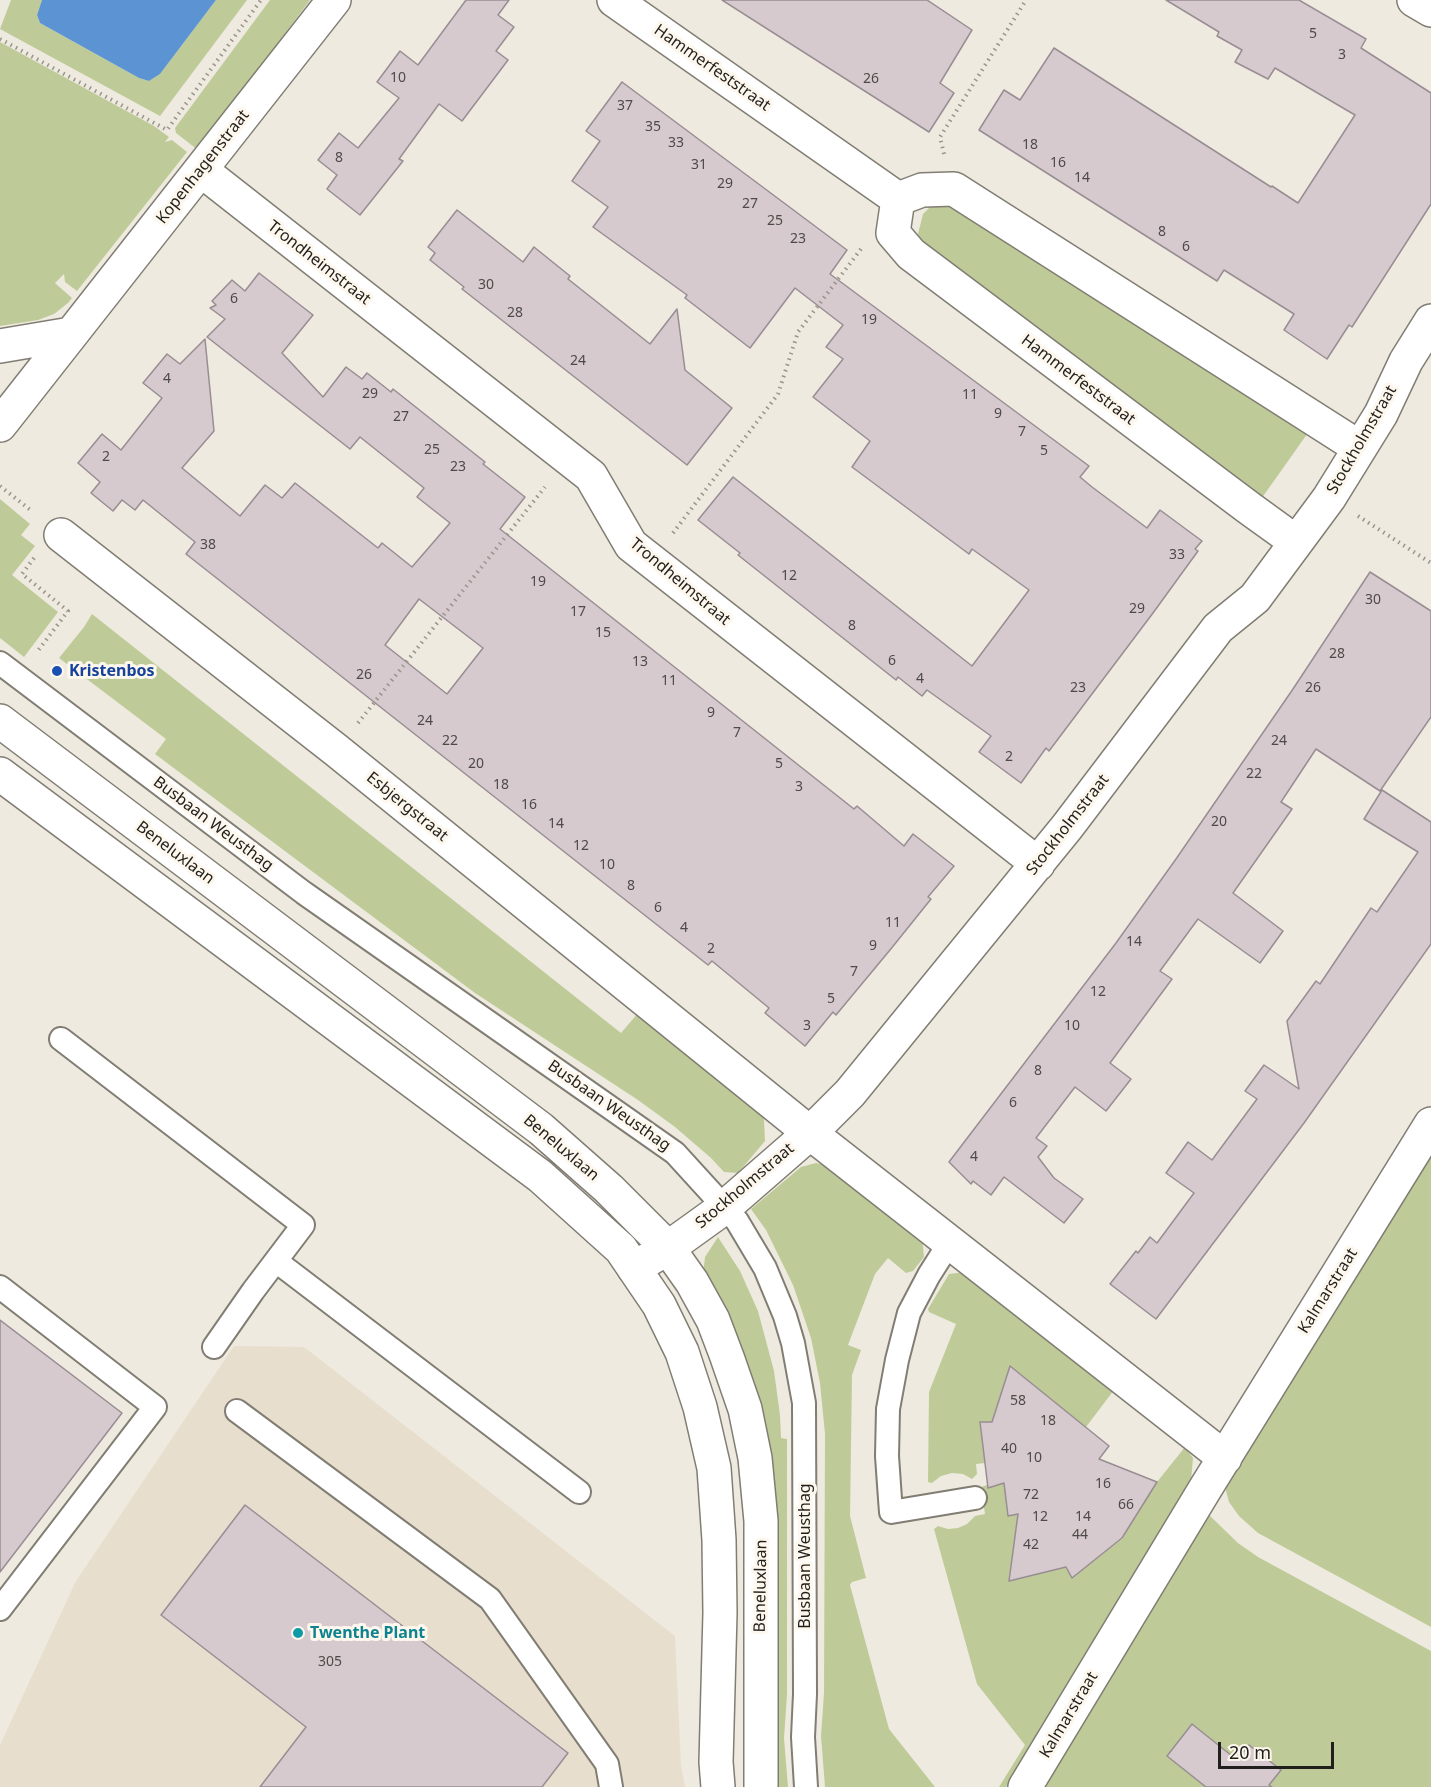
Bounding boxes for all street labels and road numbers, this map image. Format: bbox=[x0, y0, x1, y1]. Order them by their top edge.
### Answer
street label: Hammerfeststraat bbox=[650, 21, 774, 115]
street label: Kopenhagenstraat bbox=[153, 106, 253, 228]
street label: Trondheimstraat bbox=[264, 217, 374, 309]
street label: Hammerfeststraat bbox=[1017, 331, 1139, 429]
street label: Stockholmstraat bbox=[1323, 382, 1401, 498]
street label: Trondheimstraat bbox=[626, 534, 734, 630]
street label: Esbjergstraat bbox=[362, 768, 452, 846]
street label: Stockholmstraat bbox=[1023, 771, 1113, 879]
street label: Busbaan Weusthag bbox=[149, 773, 277, 875]
street label: Beneluxlaan bbox=[132, 817, 218, 889]
street label: Busbaan Weusthag bbox=[544, 1056, 674, 1156]
street label: Beneluxlaan bbox=[519, 1111, 603, 1185]
street label: Stockholmstraat bbox=[692, 1139, 798, 1233]
street label: Kalmarstraat bbox=[1294, 1245, 1362, 1337]
street label: Busbaan Weusthag bbox=[795, 1483, 815, 1629]
street label: Beneluxlaan bbox=[751, 1539, 771, 1633]
street label: Kalmarstraat bbox=[1036, 1668, 1102, 1762]

